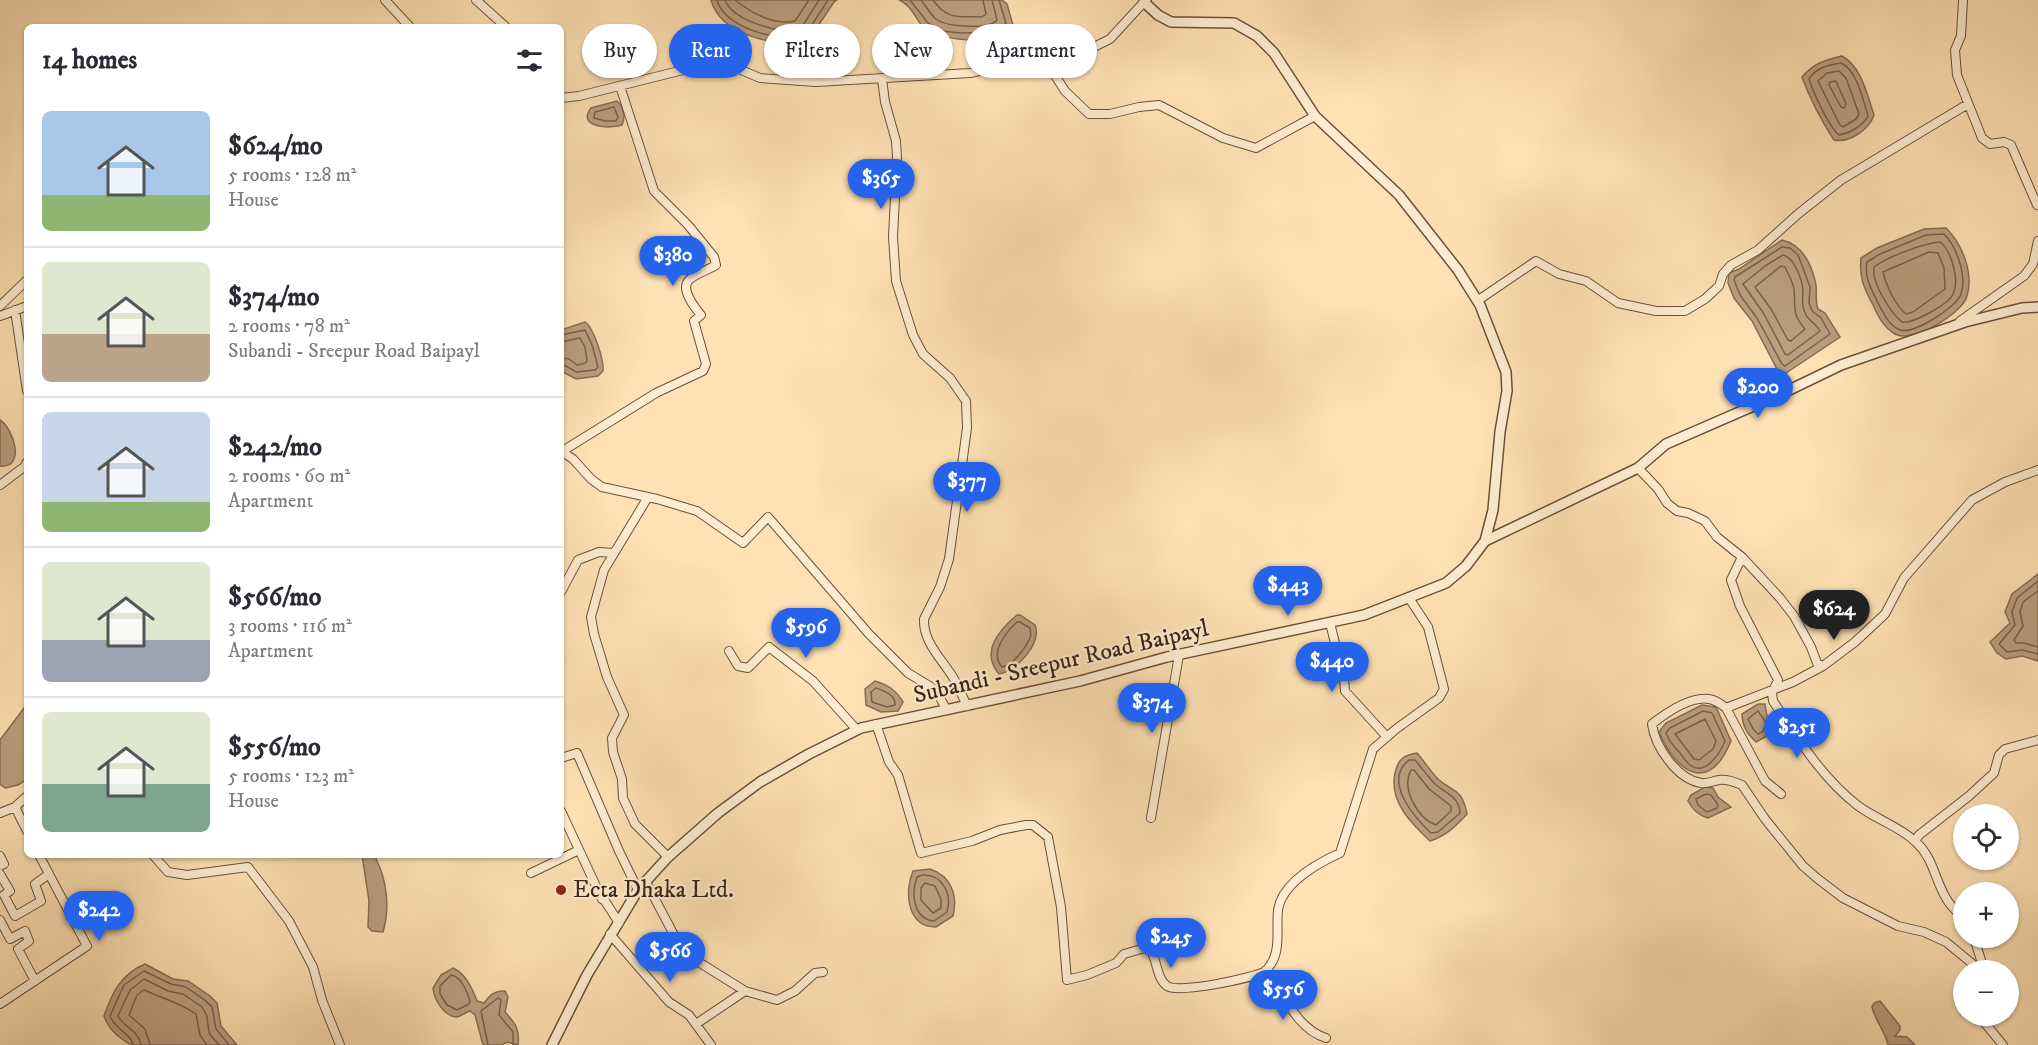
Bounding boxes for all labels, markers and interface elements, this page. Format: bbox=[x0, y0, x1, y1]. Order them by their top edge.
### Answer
chip: Buy bbox=[582, 24, 657, 78]
chip: Rent bbox=[669, 24, 752, 78]
chip: Filters bbox=[764, 24, 860, 78]
chip: New bbox=[872, 24, 953, 78]
chip: Apartment bbox=[965, 24, 1097, 78]
text: 14 homes bbox=[42, 44, 137, 77]
icon: filters bbox=[513, 44, 546, 77]
text: $624/mo bbox=[228, 130, 323, 163]
icon: home bbox=[90, 135, 162, 207]
pin: $365 bbox=[845, 159, 917, 210]
text: 5 rooms · 128 m² bbox=[228, 163, 357, 188]
text: $365 bbox=[862, 166, 900, 191]
text: House bbox=[228, 188, 279, 213]
pin: $380 bbox=[637, 236, 709, 287]
text: $380 bbox=[653, 243, 693, 268]
text: $374/mo bbox=[228, 281, 319, 314]
icon: home bbox=[90, 286, 162, 358]
text: 2 rooms · 78 m² bbox=[228, 314, 350, 339]
text: Subandi - Sreepur Road Baipayl bbox=[228, 339, 480, 364]
pin: $200 bbox=[1722, 368, 1794, 419]
text: $200 bbox=[1737, 375, 1779, 400]
text: $242/mo bbox=[228, 431, 322, 464]
icon: home bbox=[90, 436, 162, 508]
pin: $377 bbox=[931, 462, 1003, 513]
text: 2 rooms · 60 m² bbox=[228, 464, 350, 489]
text: $377 bbox=[947, 469, 987, 494]
text: Apartment bbox=[228, 489, 313, 514]
pin: $443 bbox=[1252, 566, 1324, 617]
text: $443 bbox=[1267, 573, 1309, 598]
text: $566/mo bbox=[228, 581, 321, 614]
icon: home bbox=[90, 586, 162, 658]
pin: $624 bbox=[1798, 590, 1870, 641]
text: $624 bbox=[1813, 597, 1855, 622]
pin: $596 bbox=[770, 608, 842, 659]
street label: Subandi - Sreepur Road Baipayl bbox=[911, 613, 1212, 711]
text: 3 rooms · 116 m² bbox=[228, 614, 352, 639]
text: $596 bbox=[785, 615, 827, 640]
text: Apartment bbox=[228, 639, 313, 664]
pin: $440 bbox=[1296, 642, 1368, 693]
text: $440 bbox=[1310, 649, 1354, 674]
pin: $374 bbox=[1116, 683, 1188, 734]
text: $374 bbox=[1132, 690, 1172, 715]
pin: $251 bbox=[1761, 708, 1833, 759]
text: $251 bbox=[1778, 715, 1816, 740]
text: $556/mo bbox=[228, 731, 321, 764]
icon: home bbox=[90, 736, 162, 808]
text: 5 rooms · 123 m² bbox=[228, 764, 354, 789]
text: House bbox=[228, 789, 279, 814]
map controls bbox=[1953, 804, 2019, 1026]
button: locate bbox=[1953, 804, 2019, 870]
place label: Ecta Dhaka Ltd. bbox=[573, 875, 734, 905]
button: + bbox=[1953, 882, 2019, 948]
marker: Ecta Dhaka Ltd. bbox=[554, 883, 568, 897]
pin: $242 bbox=[63, 891, 135, 942]
text: $242 bbox=[78, 898, 120, 923]
pin: $245 bbox=[1135, 918, 1207, 969]
text: $245 bbox=[1150, 925, 1192, 950]
pin: $566 bbox=[634, 932, 706, 983]
text: $566 bbox=[649, 939, 691, 964]
button: − bbox=[1953, 960, 2019, 1026]
pin: $556 bbox=[1247, 970, 1319, 1021]
text: $556 bbox=[1262, 977, 1304, 1002]

